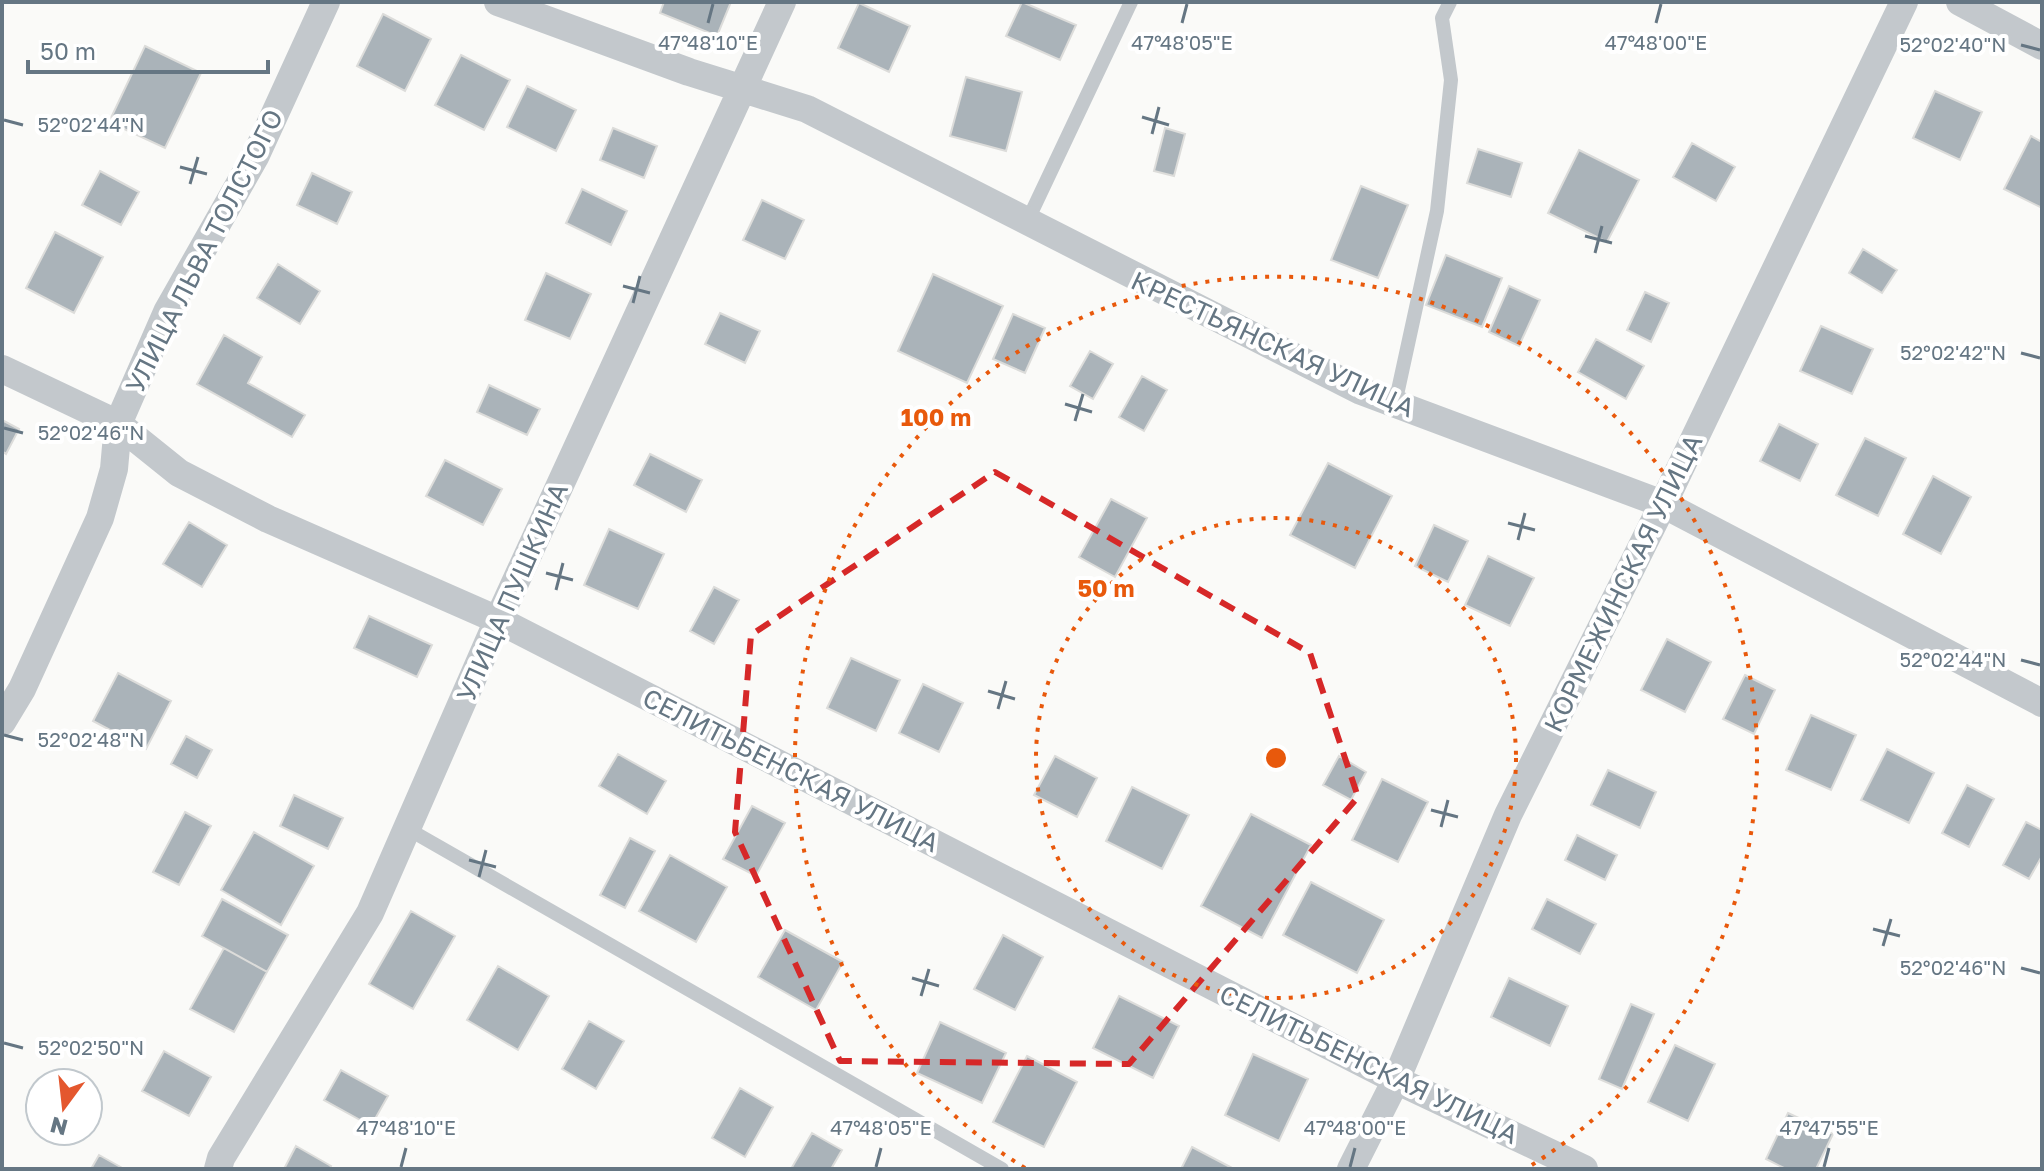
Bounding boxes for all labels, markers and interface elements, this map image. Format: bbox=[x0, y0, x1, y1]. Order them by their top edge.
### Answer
scale bar bbox=[28, 24, 268, 74]
text: 47°48'10"E bbox=[658, 30, 758, 54]
text: 47°48'05"E bbox=[1131, 30, 1233, 54]
text: 47°48'00"E bbox=[1605, 30, 1707, 54]
text: 52°02'40"N bbox=[1900, 32, 2007, 56]
text: 50 m bbox=[40, 36, 96, 65]
street label: УЛИЦА ЛЬВА ТОЛСТОГО bbox=[119, 104, 289, 398]
text: 52°02'44"N bbox=[38, 112, 144, 136]
street label: КРЕСТЬЯНСКАЯ УЛИЦА bbox=[1126, 265, 1420, 423]
text: 52°02'42"N bbox=[1900, 340, 2006, 364]
text: 100 m bbox=[901, 402, 971, 431]
text: 52°02'46"N bbox=[38, 420, 144, 444]
street label: КОРМЕЖИНСКАЯ УЛИЦА bbox=[1537, 429, 1709, 737]
street label: УЛИЦА ПУШКИНА bbox=[450, 478, 574, 706]
text: 50 m bbox=[1077, 573, 1135, 602]
text: 52°02'44"N bbox=[1900, 647, 2006, 671]
street label: СЕЛИТЬБЕНСКАЯ УЛИЦА bbox=[638, 682, 944, 858]
text: 52°02'48"N bbox=[38, 727, 144, 751]
centre of rings bbox=[1262, 744, 1290, 772]
text: 52°02'46"N bbox=[1900, 955, 2006, 979]
street label: СЕЛИТЬБЕНСКАЯ УЛИЦА bbox=[1215, 978, 1523, 1150]
text: 52°02'50"N bbox=[38, 1035, 144, 1059]
north arrow bbox=[24, 1067, 104, 1147]
text: N bbox=[47, 1112, 70, 1142]
text: 47°48'10"E bbox=[356, 1115, 456, 1139]
text: 47°48'05"E bbox=[830, 1115, 932, 1139]
text: 47°48'00"E bbox=[1304, 1115, 1406, 1139]
text: 47°47'55"E bbox=[1779, 1115, 1879, 1139]

